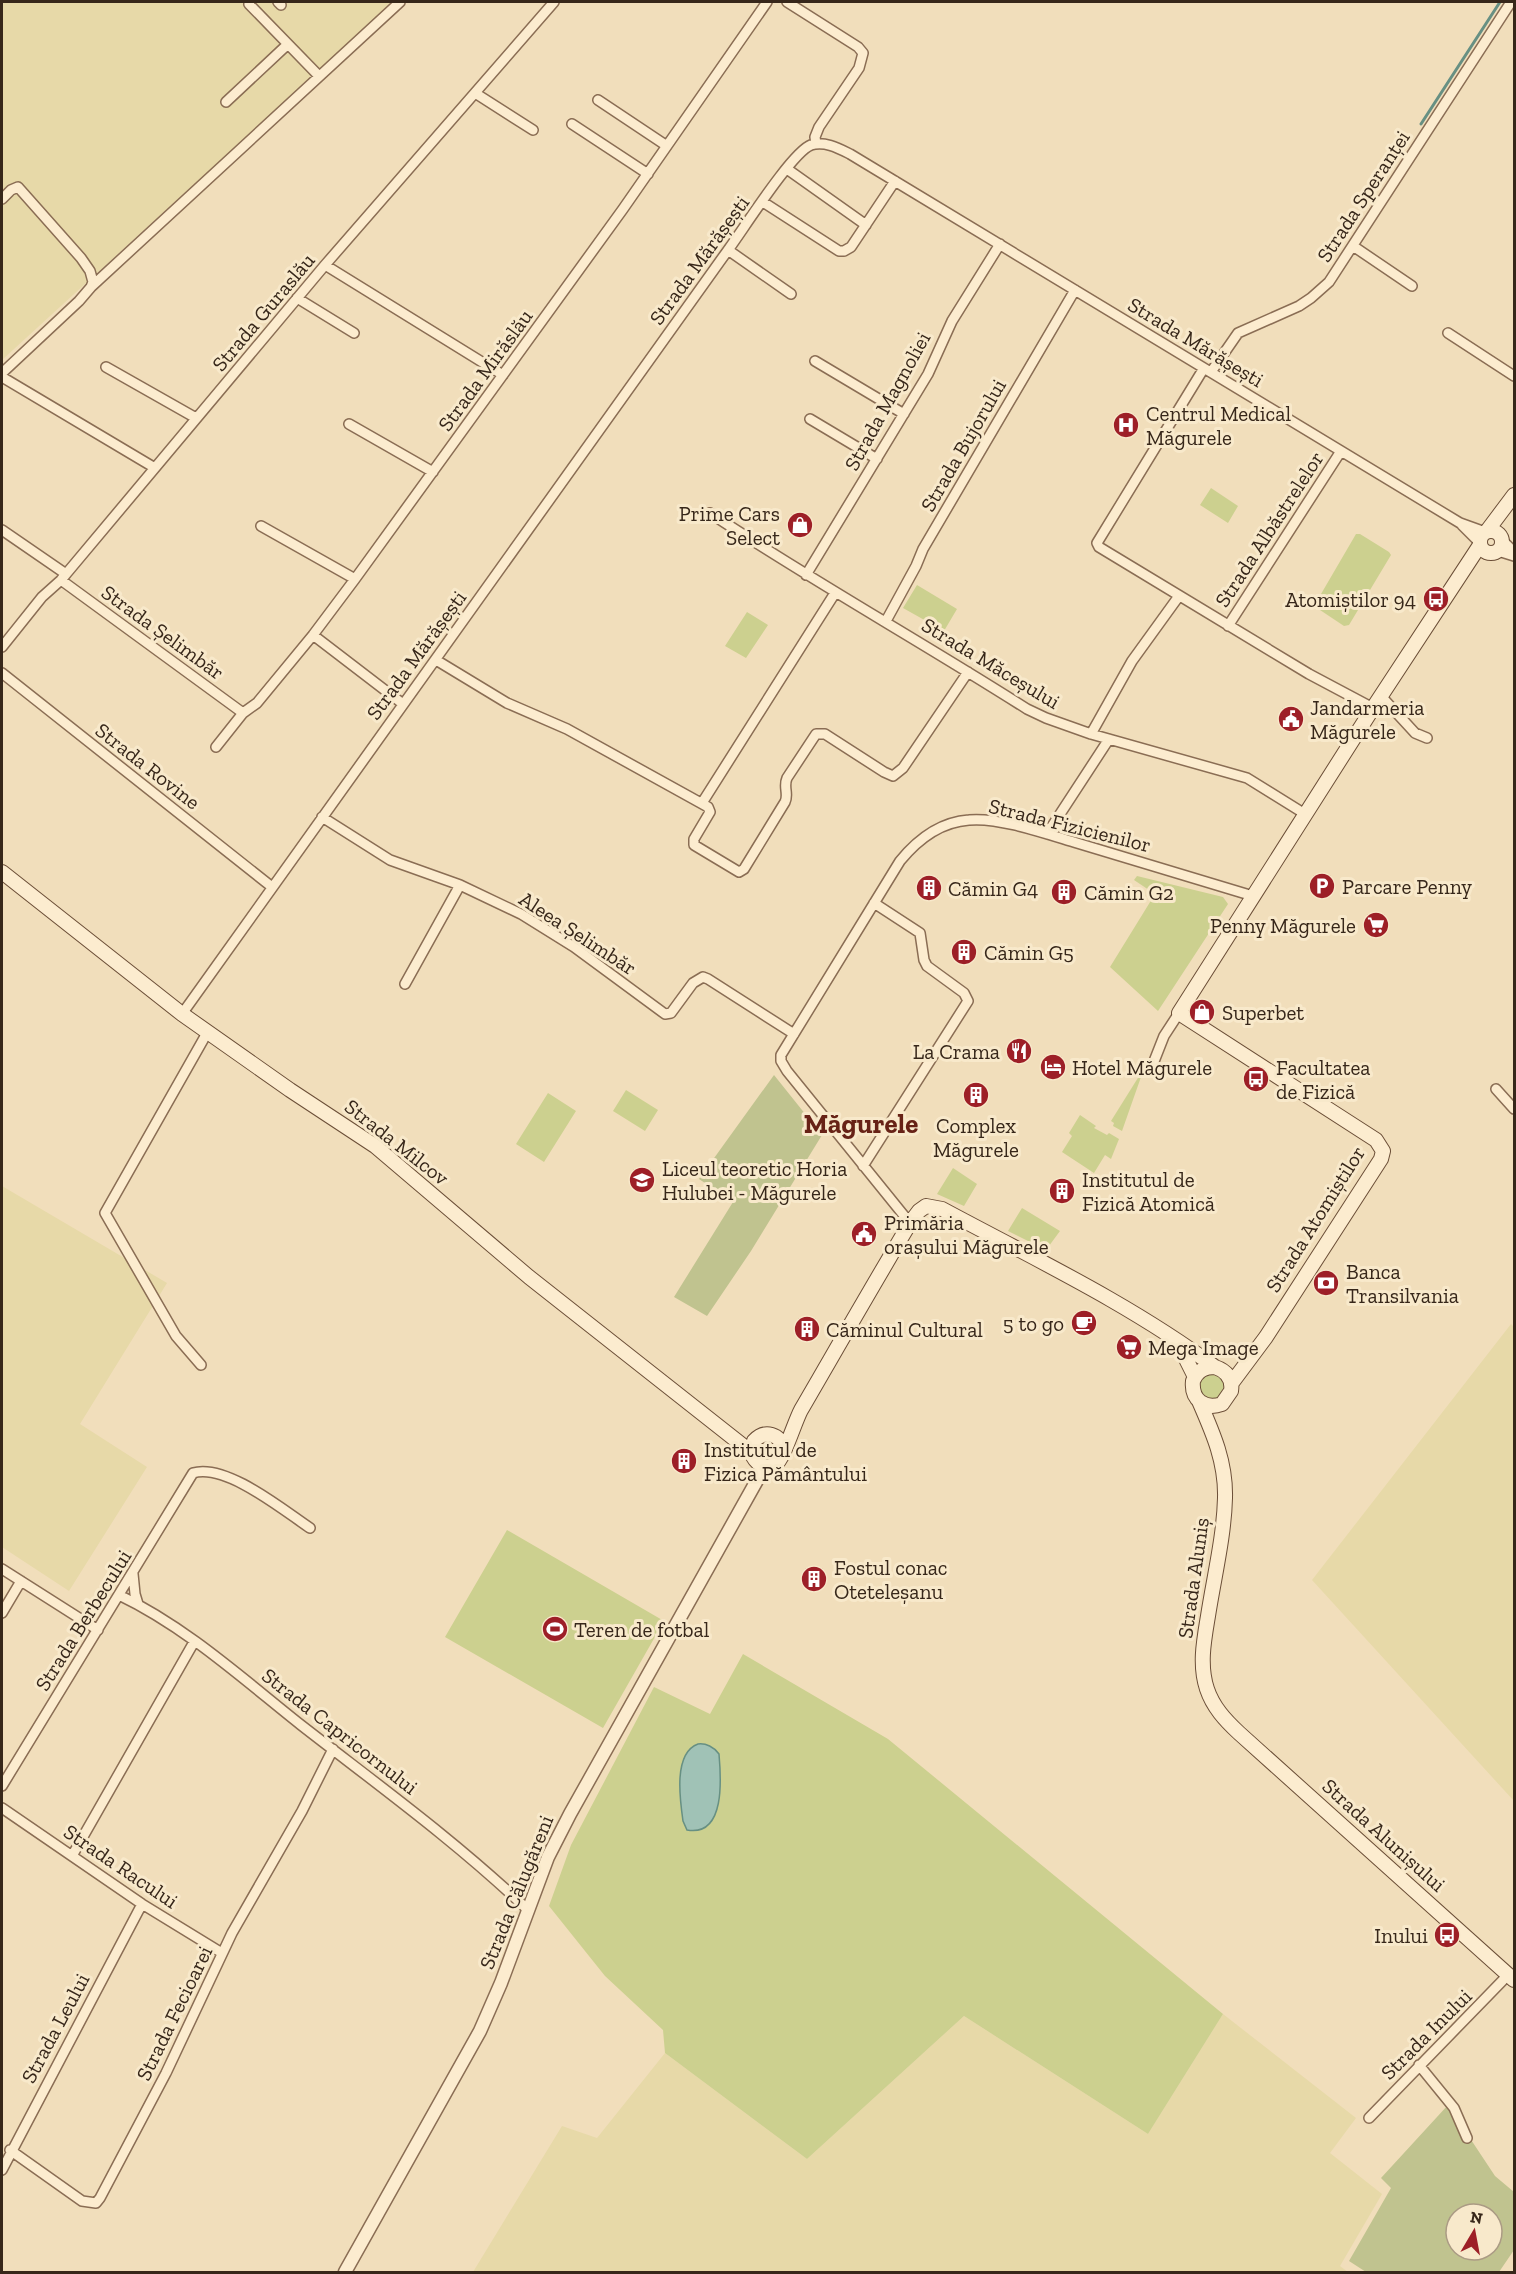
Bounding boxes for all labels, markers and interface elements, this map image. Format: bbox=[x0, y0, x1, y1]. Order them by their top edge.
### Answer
street label: Strada Speranței bbox=[1311, 126, 1415, 266]
street label: Strada Mărășești bbox=[644, 190, 754, 330]
street label: Strada Guraslău bbox=[206, 248, 320, 376]
street label: Strada Mărășești bbox=[1124, 292, 1268, 392]
street label: Strada Mirăslău bbox=[432, 304, 538, 436]
street label: Strada Magnoliei bbox=[839, 327, 935, 475]
street label: Strada Bujorului bbox=[915, 374, 1012, 516]
place label: Centrul Medical Măgurele bbox=[1146, 401, 1291, 450]
hospital icon: Centrul Medical Măgurele bbox=[1111, 410, 1141, 440]
street label: Strada Albăstrelelor bbox=[1209, 446, 1329, 612]
place label: Prime Cars Select bbox=[679, 501, 780, 550]
shop icon: Prime Cars Select bbox=[785, 510, 815, 540]
street label: Strada Șelimbăr bbox=[97, 579, 229, 685]
bus stop icon: Atomiștilor 94 bbox=[1421, 584, 1451, 614]
street label: Strada Mărășești bbox=[361, 585, 471, 725]
place label: Atomiștilor 94 bbox=[1285, 587, 1416, 612]
street label: Strada Măceșului bbox=[917, 612, 1065, 714]
place label: Jandarmeria Măgurele bbox=[1310, 695, 1425, 744]
public building icon: Jandarmeria Măgurele bbox=[1276, 704, 1306, 734]
street label: Strada Rovine bbox=[91, 717, 205, 815]
street label: Strada Fizicienilor bbox=[986, 793, 1154, 857]
parking icon: Parcare Penny bbox=[1307, 871, 1337, 901]
building icon: Cămin G4 bbox=[914, 873, 944, 903]
place label: Parcare Penny bbox=[1342, 874, 1472, 899]
place label: Cămin G4 bbox=[948, 876, 1038, 901]
building icon: Cămin G2 bbox=[1049, 877, 1079, 907]
place label: Cămin G2 bbox=[1084, 880, 1174, 905]
street label: Aleea Șelimbăr bbox=[515, 886, 641, 980]
supermarket icon: Penny Măgurele bbox=[1361, 910, 1391, 940]
place label: Penny Măgurele bbox=[1210, 913, 1356, 938]
building icon: Cămin G5 bbox=[949, 937, 979, 967]
place label: Cămin G5 bbox=[984, 940, 1074, 965]
shop icon: Superbet bbox=[1187, 997, 1217, 1027]
place label: Superbet bbox=[1222, 1000, 1304, 1025]
restaurant icon: La Crama bbox=[1004, 1036, 1034, 1066]
place label: La Crama bbox=[913, 1039, 1000, 1064]
hotel icon: Hotel Măgurele bbox=[1038, 1052, 1068, 1082]
place label: Hotel Măgurele bbox=[1072, 1055, 1212, 1080]
place label: Facultatea de Fizică bbox=[1276, 1055, 1370, 1104]
bus stop icon: Facultatea de Fizică bbox=[1241, 1064, 1271, 1094]
building icon: Complex Măgurele bbox=[961, 1080, 991, 1110]
street label: Strada Milcov bbox=[340, 1094, 454, 1191]
district label: Măgurele bbox=[804, 1108, 918, 1140]
place label: Complex Măgurele bbox=[933, 1113, 1019, 1162]
street label: Strada Atomiștilor bbox=[1260, 1141, 1370, 1297]
place label: Liceul teoretic Horia Hulubei - Măgurele bbox=[662, 1156, 847, 1205]
school or university icon: Liceul teoretic Horia Hulubei - Măgurele bbox=[627, 1165, 657, 1195]
place label: Institutul de Fizică Atomică bbox=[1082, 1167, 1215, 1216]
building icon: Institutul de Fizică Atomică bbox=[1047, 1176, 1077, 1206]
place label: Primăria orașului Măgurele bbox=[884, 1210, 1049, 1259]
public building icon: Primăria orașului Măgurele bbox=[849, 1219, 879, 1249]
place label: Banca Transilvania bbox=[1346, 1259, 1459, 1308]
bank icon: Banca Transilvania bbox=[1311, 1268, 1341, 1298]
cafe icon: 5 to go bbox=[1069, 1308, 1099, 1338]
place label: 5 to go bbox=[1003, 1311, 1064, 1336]
building icon: Căminul Cultural bbox=[792, 1314, 822, 1344]
place label: Căminul Cultural bbox=[826, 1317, 983, 1342]
supermarket icon: Mega Image bbox=[1114, 1332, 1144, 1362]
place label: Mega Image bbox=[1148, 1335, 1259, 1360]
place label: Institutul de Fizica Pământului bbox=[704, 1437, 867, 1486]
building icon: Institutul de Fizica Pământului bbox=[669, 1446, 699, 1476]
street label: Strada Aluniș bbox=[1172, 1516, 1214, 1640]
street label: Strada Berbecului bbox=[30, 1545, 136, 1695]
place label: Fostul conac Oteteleșanu bbox=[834, 1555, 948, 1604]
building icon: Fostul conac Oteteleșanu bbox=[799, 1564, 829, 1594]
sports icon: Teren de fotbal bbox=[540, 1614, 570, 1644]
place label: Teren de fotbal bbox=[574, 1617, 710, 1642]
street label: Strada Capricornului bbox=[257, 1662, 423, 1800]
street label: Strada Alunișului bbox=[1317, 1773, 1451, 1897]
street label: Strada Călugăreni bbox=[474, 1811, 558, 1973]
street label: Strada Racului bbox=[59, 1819, 183, 1913]
bus stop icon: Inului bbox=[1432, 1920, 1462, 1950]
place label: Inului bbox=[1374, 1923, 1428, 1948]
street label: Strada Fecioarei bbox=[131, 1942, 217, 2084]
street label: Strada Leului bbox=[16, 1969, 94, 2087]
street label: Strada Inului bbox=[1375, 1983, 1477, 2085]
north arrow bbox=[1444, 2202, 1504, 2262]
text: N bbox=[1469, 2207, 1484, 2228]

